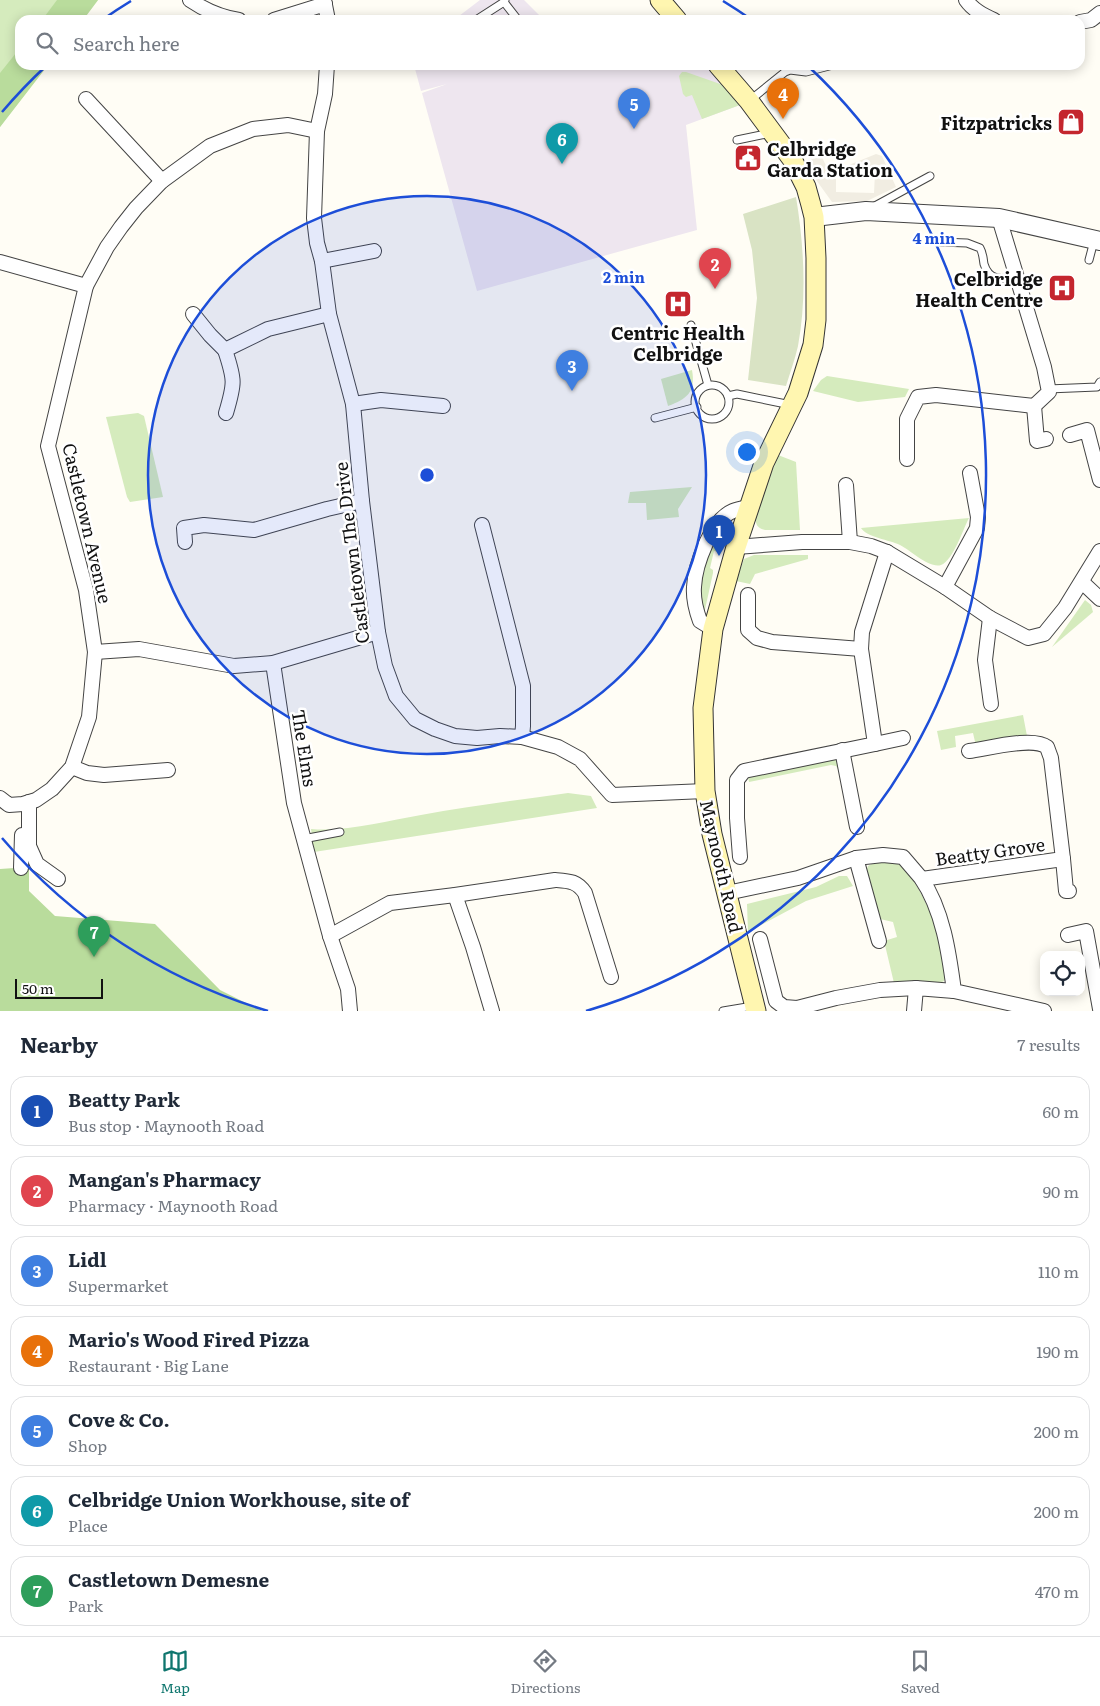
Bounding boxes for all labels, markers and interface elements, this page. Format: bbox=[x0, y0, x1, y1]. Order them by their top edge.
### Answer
search box bbox=[15, 15, 1085, 70]
icon: search bbox=[33, 29, 61, 57]
text: Search here bbox=[73, 29, 180, 57]
pin: 4 bbox=[767, 78, 799, 119]
pin: 5 bbox=[618, 88, 650, 129]
shop icon: Fitzpatricks bbox=[1056, 107, 1086, 137]
place label: Fitzpatricks bbox=[940, 109, 1052, 136]
pin: 6 bbox=[546, 123, 578, 164]
place label: Celbridge Garda Station bbox=[767, 135, 893, 183]
public building icon: Celbridge Garda Station bbox=[733, 143, 763, 173]
text: 4 min bbox=[913, 226, 956, 249]
pin: 2 bbox=[699, 248, 731, 289]
text: 2 min bbox=[603, 265, 646, 288]
place label: Celbridge Health Centre bbox=[915, 265, 1043, 313]
hospital icon: Celbridge Health Centre bbox=[1047, 273, 1077, 303]
hospital icon: Centric Health Celbridge bbox=[663, 289, 693, 319]
place label: Centric Health Celbridge bbox=[611, 319, 745, 367]
pin: 3 bbox=[556, 350, 588, 391]
your location bbox=[734, 439, 760, 465]
street label: Castletown Avenue bbox=[56, 440, 120, 606]
street label: Castletown The Drive bbox=[326, 461, 376, 645]
centre of rings bbox=[418, 466, 436, 484]
pin: 1 bbox=[703, 515, 735, 556]
street label: The Elms bbox=[286, 707, 324, 789]
street label: Maynooth Road bbox=[694, 797, 750, 935]
street label: Beatty Grove bbox=[933, 830, 1047, 872]
pin: 7 bbox=[78, 916, 110, 957]
map controls bbox=[1040, 951, 1085, 996]
button: locate bbox=[1040, 951, 1085, 996]
scale bar bbox=[15, 976, 102, 999]
text: 50 m bbox=[22, 978, 54, 998]
text: Nearby bbox=[20, 1028, 98, 1059]
text: 7 results bbox=[1017, 1032, 1080, 1056]
text: Beatty Park bbox=[68, 1085, 180, 1113]
text: 1 bbox=[34, 1099, 40, 1123]
text: 60 m bbox=[1042, 1099, 1079, 1123]
text: Bus stop · Maynooth Road bbox=[68, 1113, 264, 1137]
text: Mangan's Pharmacy bbox=[68, 1165, 261, 1193]
text: 2 bbox=[33, 1179, 41, 1203]
text: 90 m bbox=[1043, 1179, 1079, 1203]
text: Pharmacy · Maynooth Road bbox=[68, 1193, 278, 1217]
text: Lidl bbox=[68, 1245, 107, 1273]
text: 3 bbox=[33, 1259, 41, 1283]
text: 110 m bbox=[1038, 1259, 1079, 1283]
text: Supermarket bbox=[68, 1273, 168, 1297]
text: Mario's Wood Fired Pizza bbox=[68, 1325, 309, 1353]
text: 4 bbox=[32, 1339, 42, 1363]
text: 190 m bbox=[1036, 1339, 1079, 1363]
text: Restaurant · Big Lane bbox=[68, 1353, 229, 1377]
text: Cove & Co. bbox=[68, 1405, 170, 1433]
text: 5 bbox=[33, 1419, 41, 1443]
text: 200 m bbox=[1034, 1419, 1079, 1443]
text: Shop bbox=[68, 1433, 107, 1457]
text: Celbridge Union Workhouse, site of bbox=[68, 1485, 410, 1513]
text: 6 bbox=[32, 1499, 42, 1523]
text: 200 m bbox=[1034, 1499, 1079, 1523]
text: Place bbox=[68, 1513, 108, 1537]
text: Castletown Demesne bbox=[68, 1565, 269, 1593]
text: 7 bbox=[33, 1579, 41, 1603]
text: 470 m bbox=[1035, 1579, 1079, 1603]
text: Park bbox=[68, 1593, 103, 1617]
tab: Map bbox=[160, 1647, 190, 1697]
tab: Directions bbox=[510, 1647, 580, 1697]
tab: Saved bbox=[901, 1647, 940, 1697]

